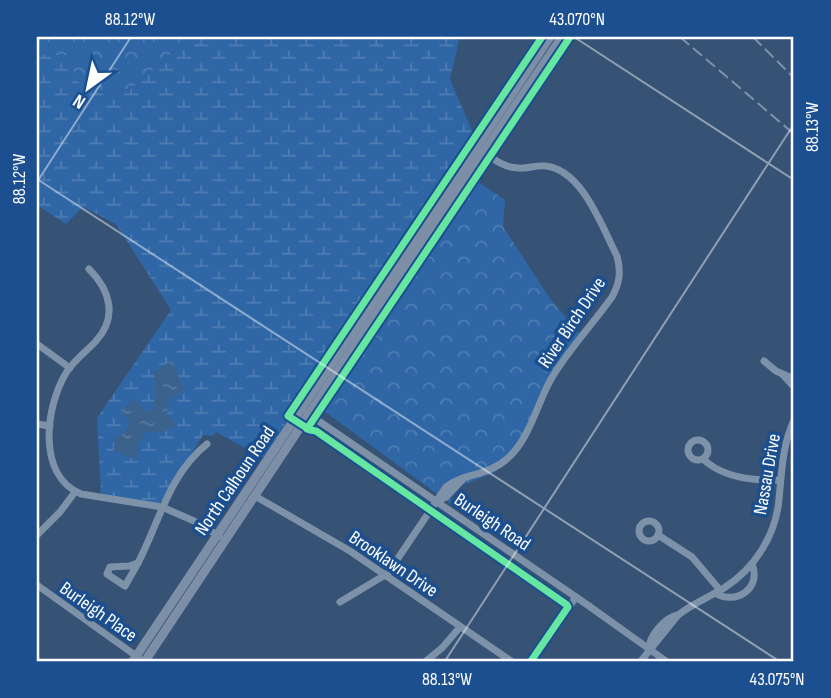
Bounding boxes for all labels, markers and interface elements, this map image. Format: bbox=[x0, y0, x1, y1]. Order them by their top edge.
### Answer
text: 88.12°W bbox=[105, 9, 155, 30]
text: 43.070°N bbox=[549, 9, 605, 30]
north arrow bbox=[52, 52, 122, 122]
text: N bbox=[69, 89, 90, 113]
text: 88.13°W bbox=[802, 102, 823, 152]
text: 88.12°W bbox=[9, 154, 30, 204]
street label: River Birch Drive bbox=[533, 273, 611, 373]
street label: North Calhoun Road bbox=[190, 422, 280, 540]
street label: Nassau Drive bbox=[749, 432, 786, 517]
street label: Burleigh Road bbox=[450, 488, 535, 556]
street label: Brooklawn Drive bbox=[344, 526, 442, 602]
street label: Burleigh Place bbox=[55, 577, 141, 647]
text: 88.13°W bbox=[422, 669, 472, 690]
text: 43.075°N bbox=[750, 669, 804, 690]

